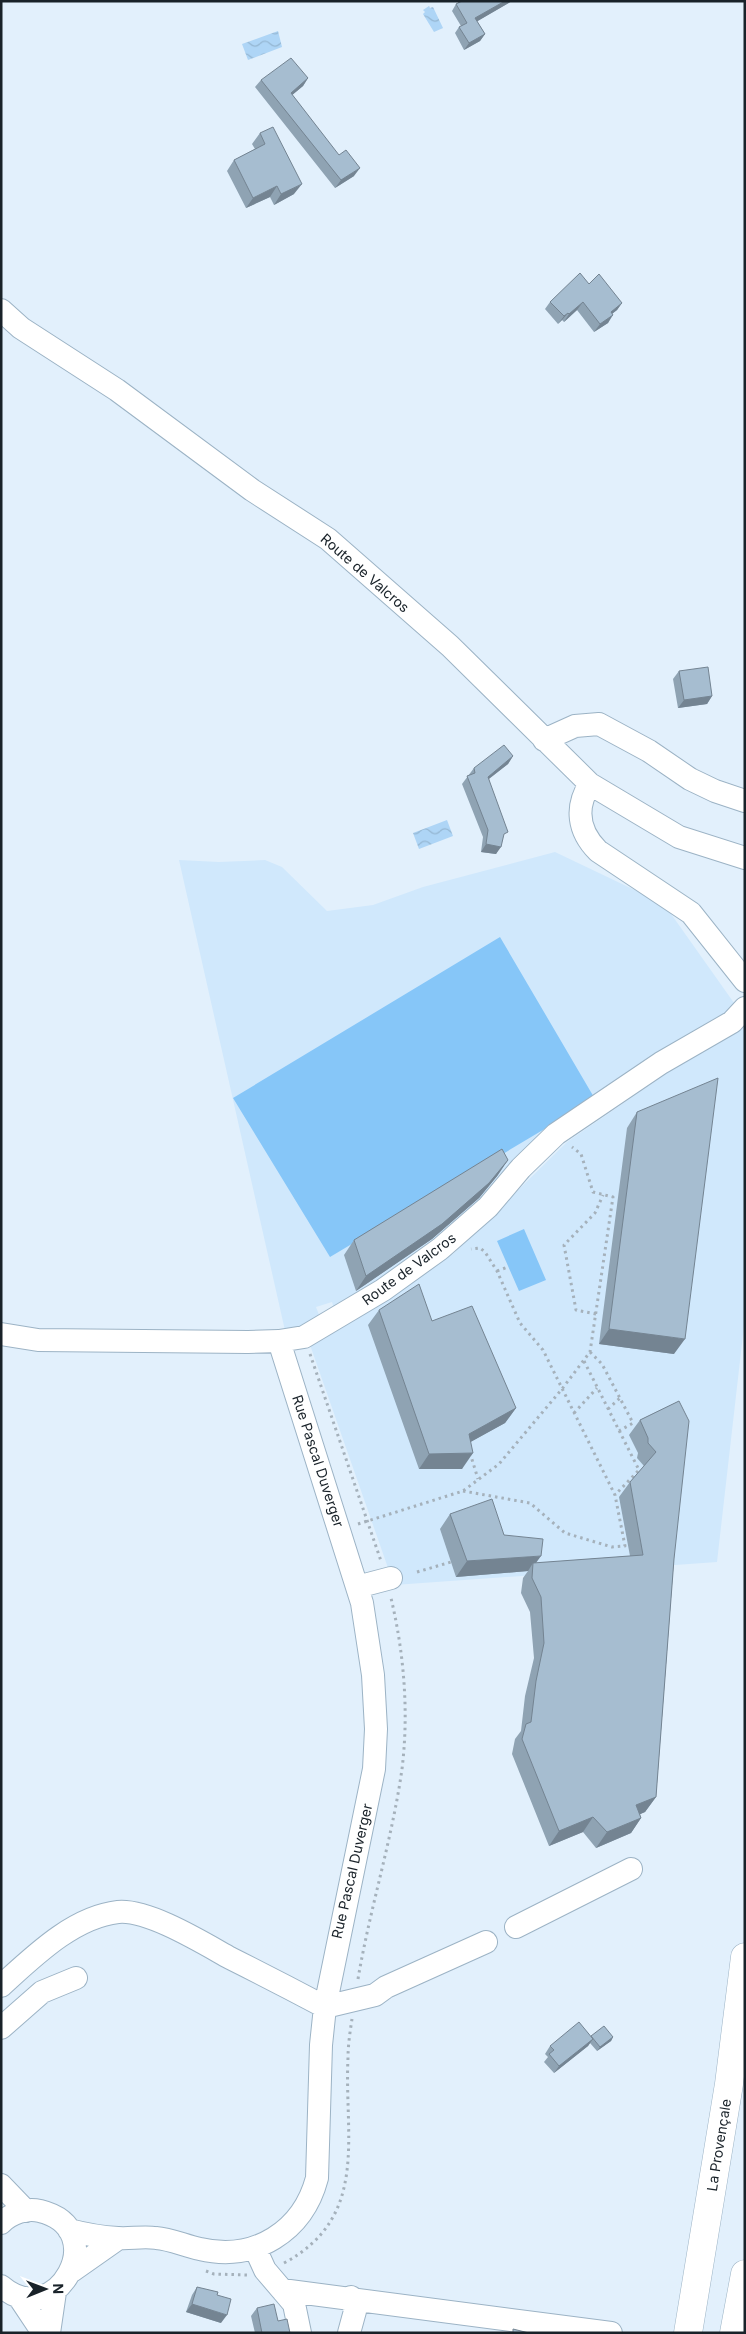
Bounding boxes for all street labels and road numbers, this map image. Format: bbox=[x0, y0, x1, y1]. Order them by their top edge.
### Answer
street label: Route de Valcros bbox=[318, 530, 413, 616]
street label: Route de Valcros bbox=[359, 1229, 459, 1308]
street label: Rue Pascal Duverger bbox=[289, 1393, 348, 1529]
street label: Rue Pascal Duverger bbox=[328, 1802, 375, 1940]
street label: La Provençale bbox=[703, 2097, 734, 2192]

